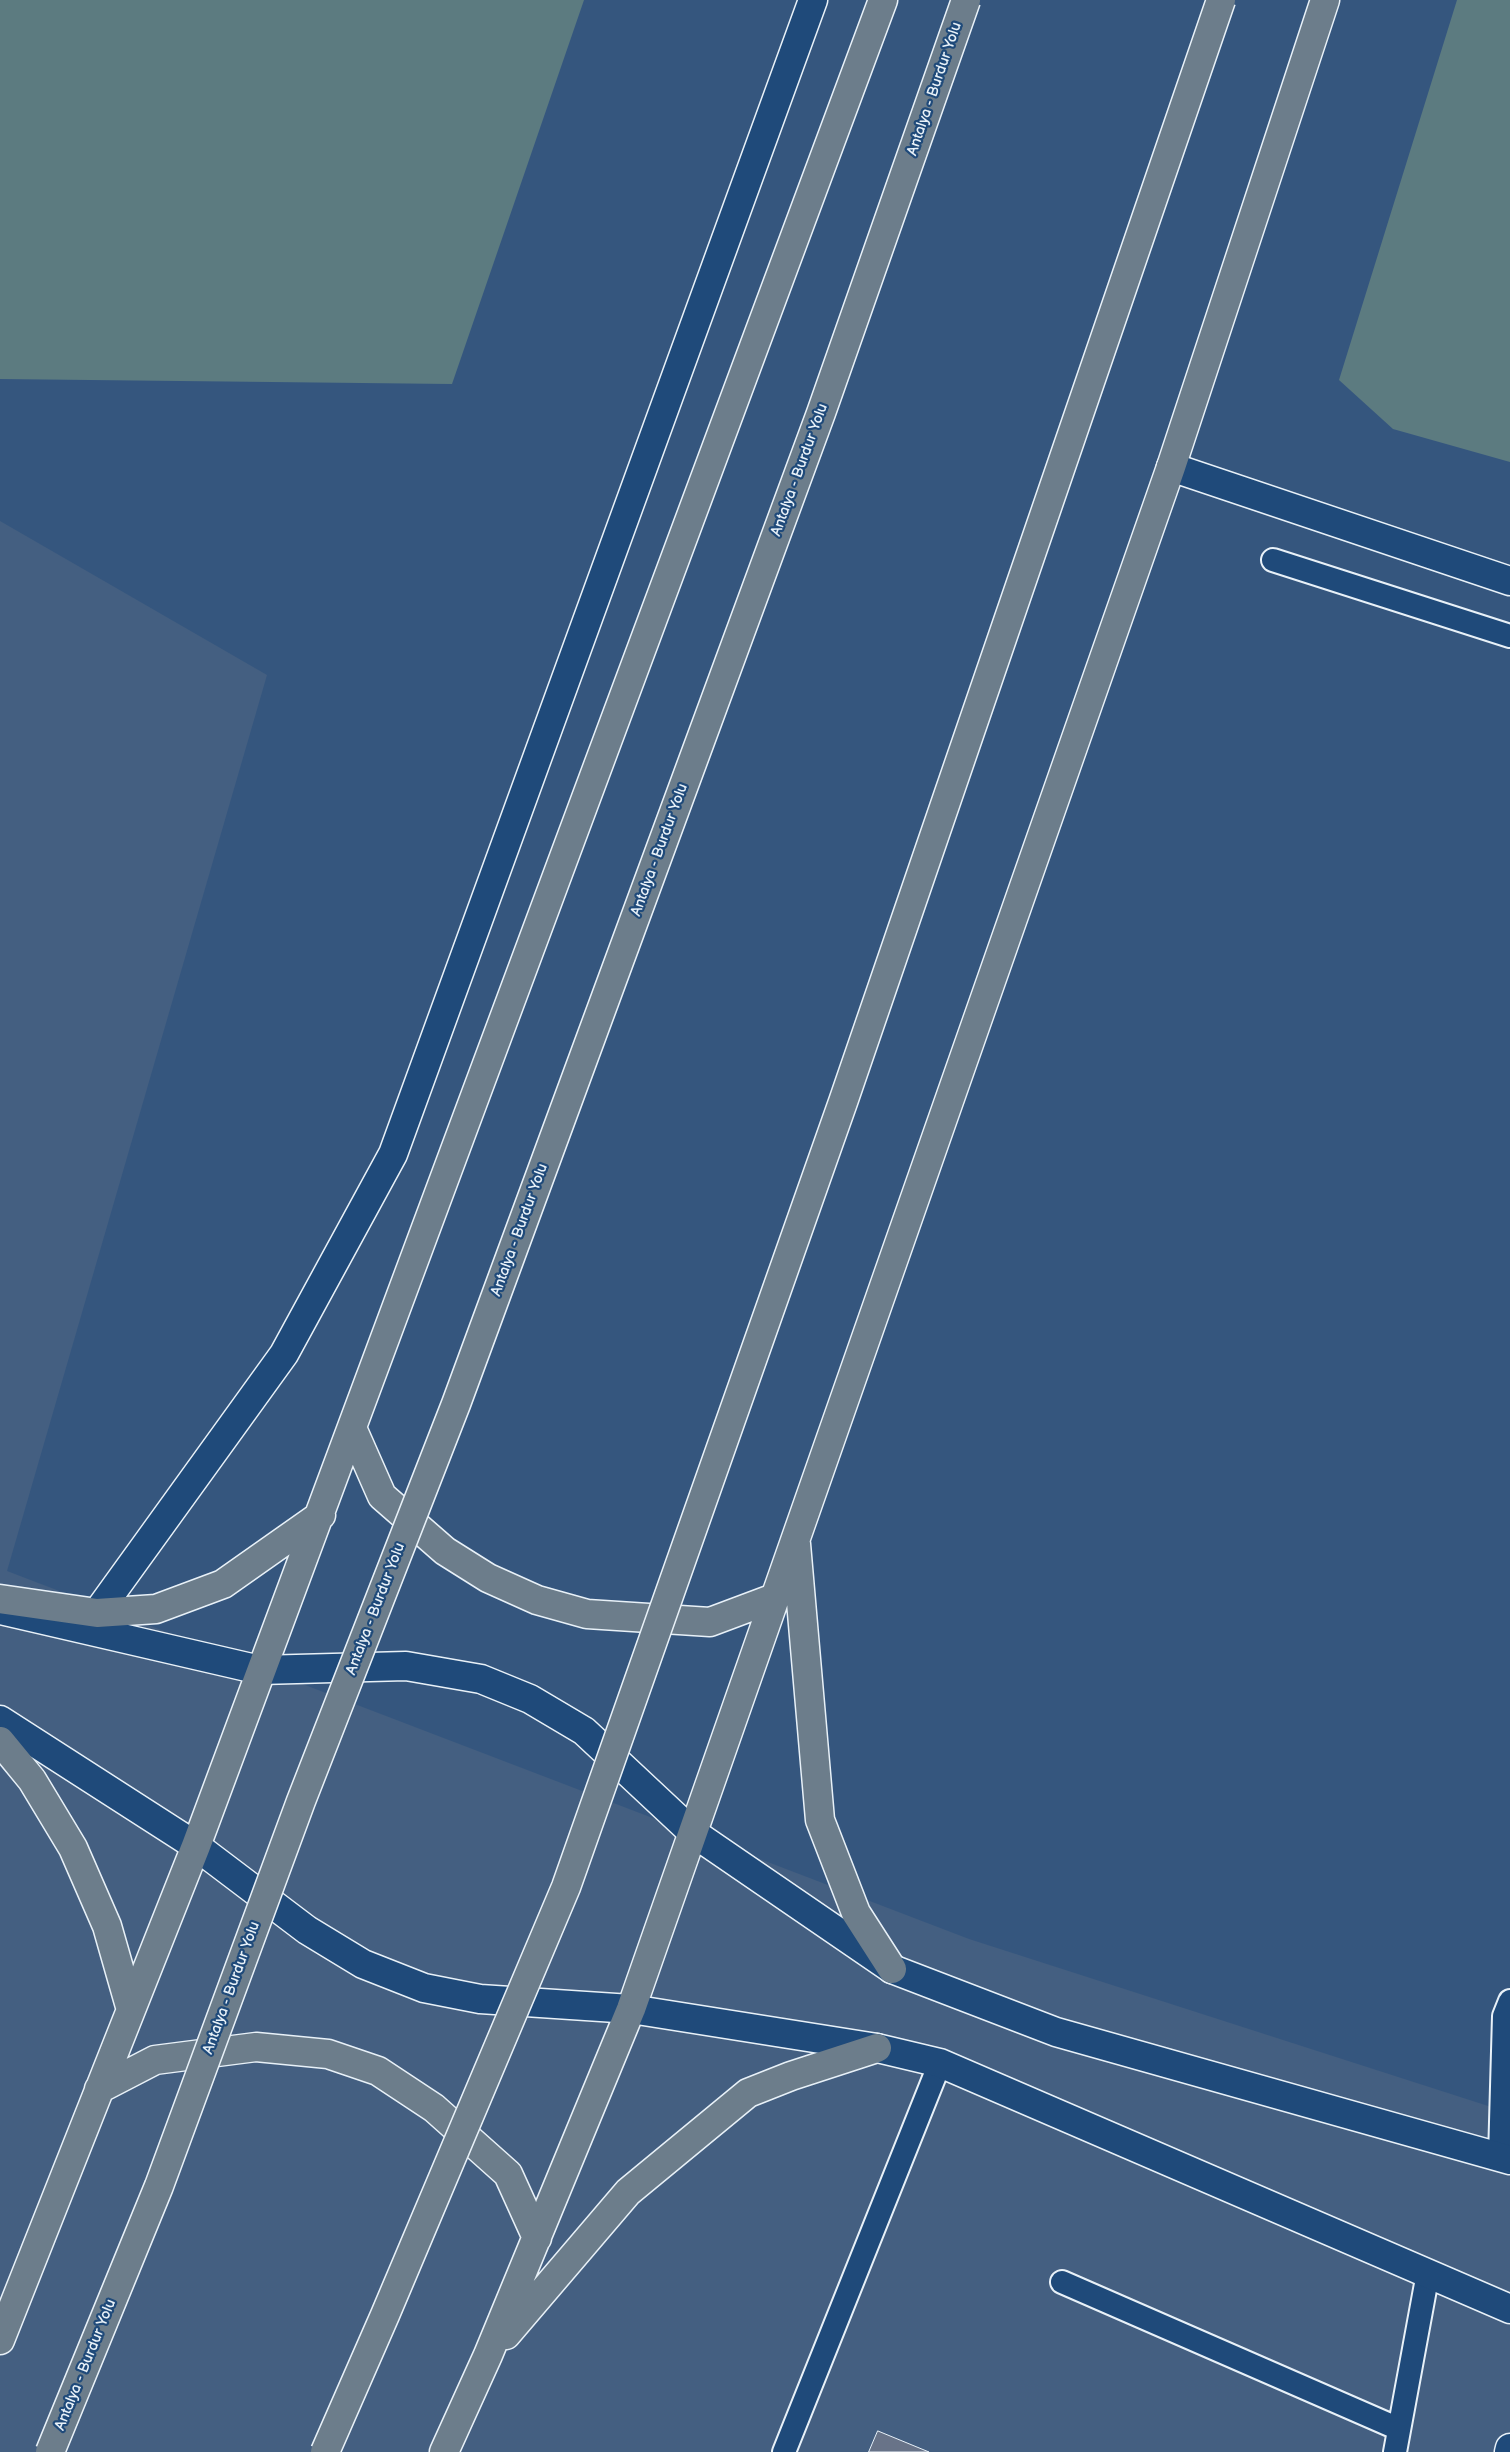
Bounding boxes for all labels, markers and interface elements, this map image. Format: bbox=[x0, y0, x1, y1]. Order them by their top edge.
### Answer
street label: Antalya - Burdur Yolu bbox=[904, 20, 966, 158]
street label: Antalya - Burdur Yolu bbox=[768, 401, 832, 539]
street label: Antalya - Burdur Yolu bbox=[628, 781, 692, 919]
street label: Antalya - Burdur Yolu bbox=[488, 1161, 552, 1299]
street label: Antalya - Burdur Yolu bbox=[343, 1540, 409, 1678]
street label: Antalya - Burdur Yolu bbox=[200, 1919, 264, 2057]
street label: Antalya - Burdur Yolu bbox=[51, 2297, 121, 2433]

